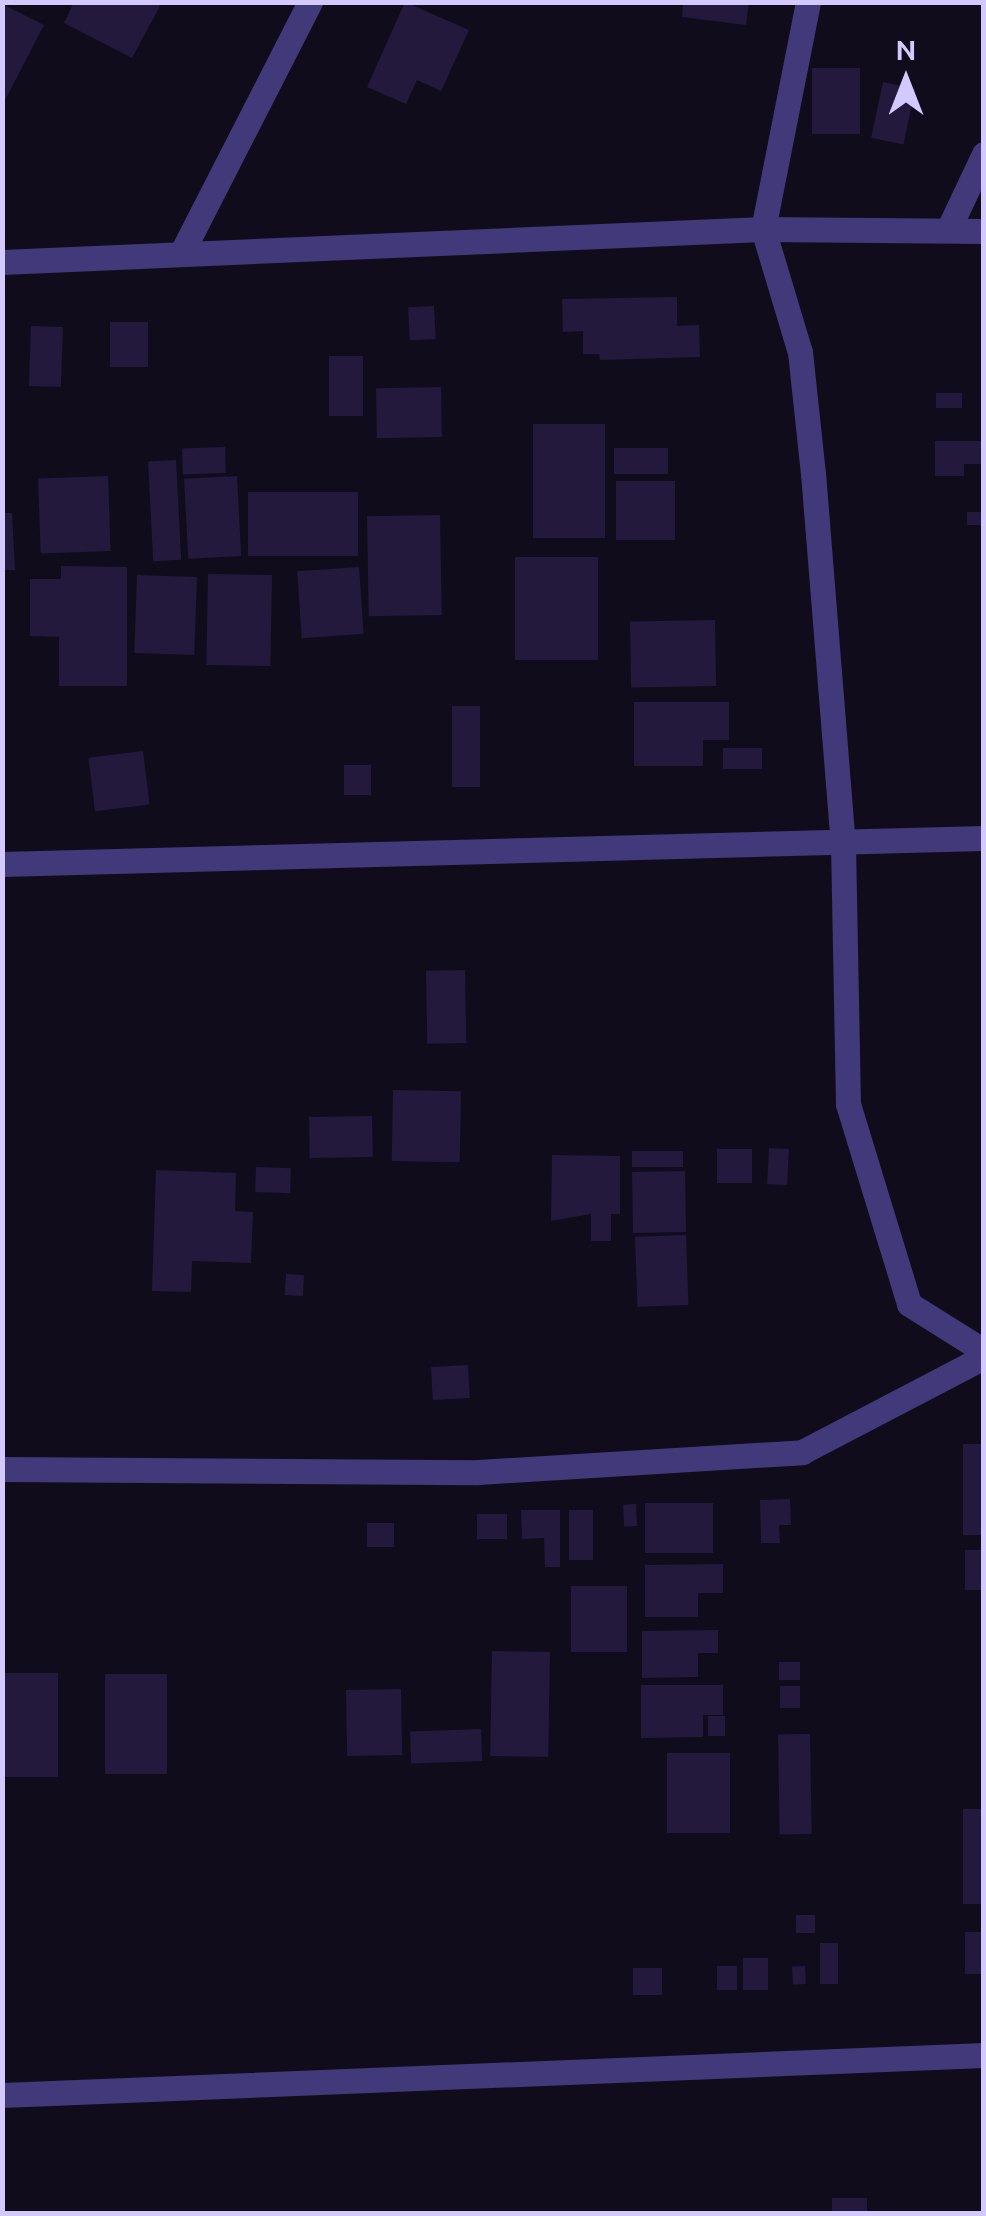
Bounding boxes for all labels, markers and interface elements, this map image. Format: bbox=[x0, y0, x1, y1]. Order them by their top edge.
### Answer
north arrow bbox=[856, 30, 956, 130]
text: N bbox=[896, 34, 916, 65]

